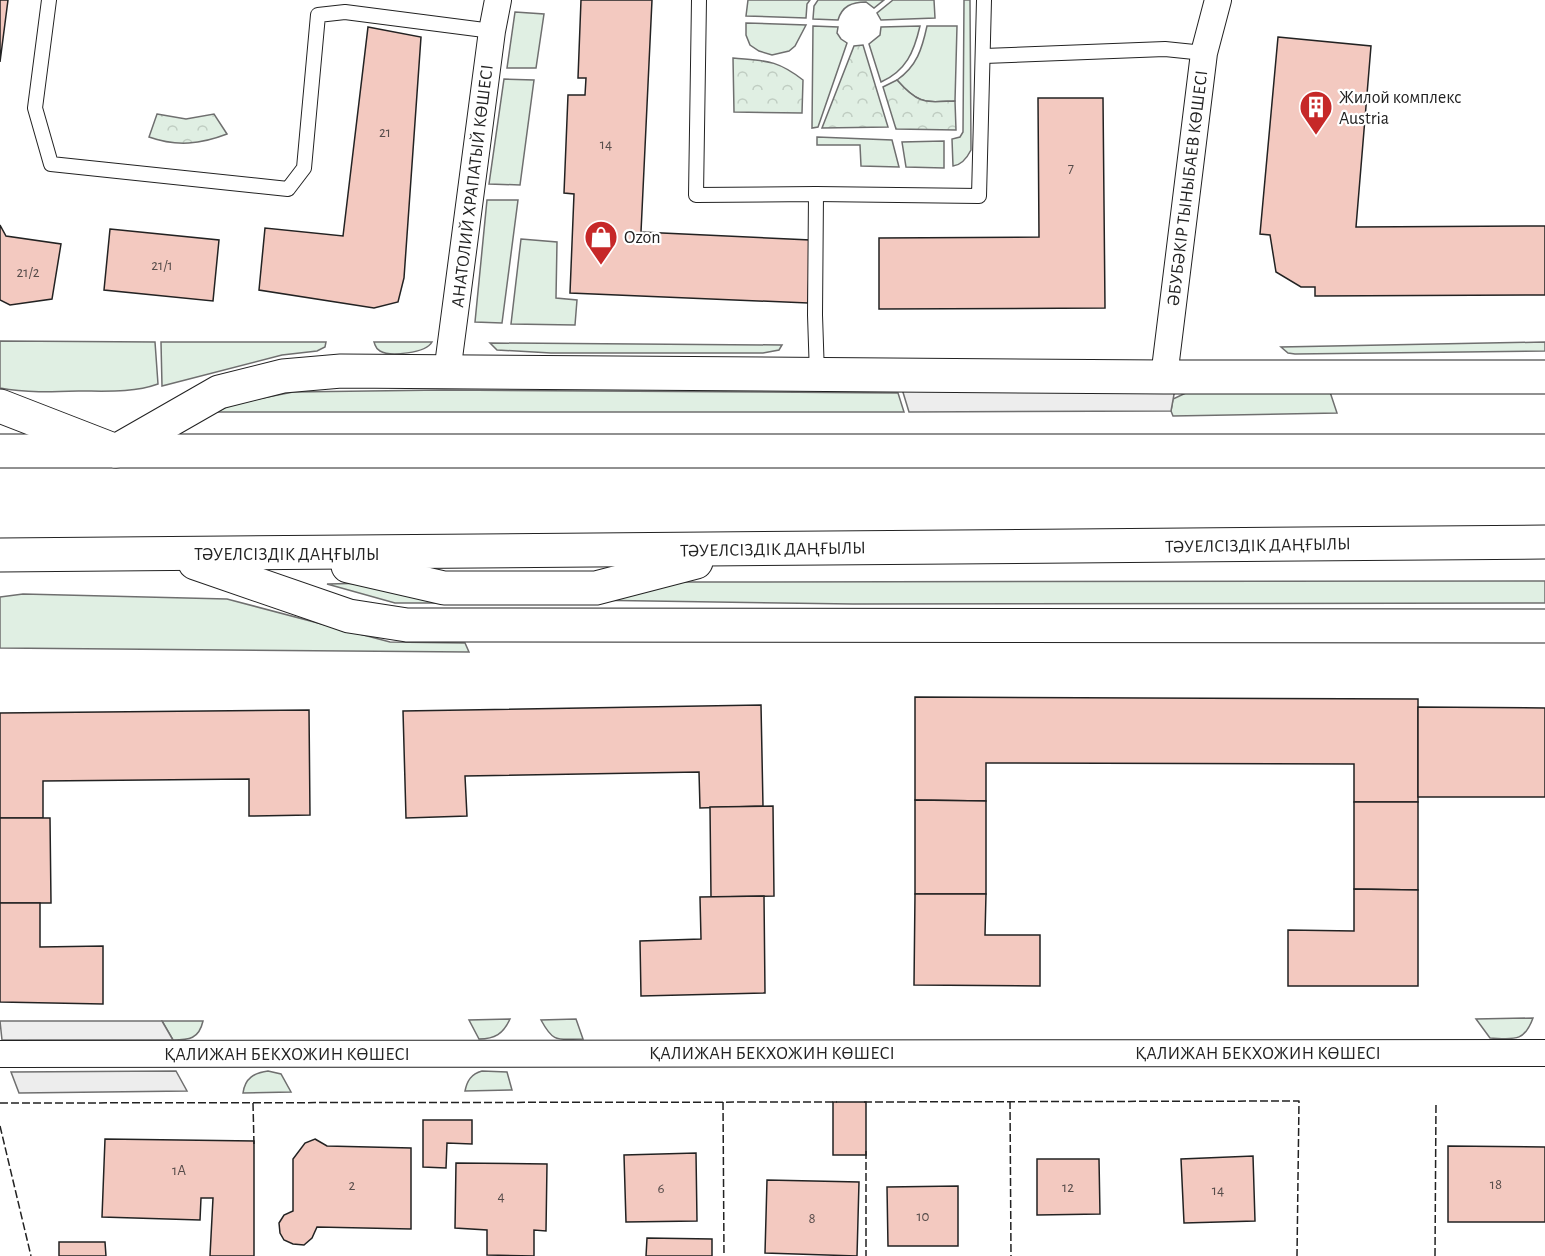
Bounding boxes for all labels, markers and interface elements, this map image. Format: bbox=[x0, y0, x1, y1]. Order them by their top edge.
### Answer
street label: АНАТОЛИЙ ХРАПАТЫЙ КӨШЕСІ bbox=[447, 63, 497, 309]
street label: ӘБУБӘКІР ТЫНЫБАЕВ КӨШЕСІ bbox=[1165, 69, 1211, 307]
building icon: Жилой комплекс Austria bbox=[1298, 89, 1334, 136]
place label: Жилой комплекс Austria bbox=[1339, 89, 1461, 128]
house number: 21 bbox=[379, 125, 391, 140]
house number: 14 bbox=[600, 137, 612, 152]
house number: 7 bbox=[1068, 161, 1074, 176]
shop icon: Ozon bbox=[583, 219, 619, 266]
place label: Ozon bbox=[624, 229, 661, 247]
house number: 21/1 bbox=[151, 258, 173, 273]
house number: 21/2 bbox=[16, 265, 40, 280]
street label: ТӘУЕЛСІЗДІК ДАҢҒЫЛЫ bbox=[1165, 535, 1351, 557]
street label: ТӘУЕЛСІЗДІК ДАҢҒЫЛЫ bbox=[680, 539, 866, 561]
street label: ТӘУЕЛСІЗДІК ДАҢҒЫЛЫ bbox=[194, 546, 380, 564]
street label: ҚАЛИЖАН БЕКХОЖИН КӨШЕСІ bbox=[649, 1045, 895, 1063]
street label: ҚАЛИЖАН БЕКХОЖИН КӨШЕСІ bbox=[1135, 1045, 1381, 1063]
street label: ҚАЛИЖАН БЕКХОЖИН КӨШЕСІ bbox=[164, 1046, 410, 1064]
house number: 1А bbox=[172, 1163, 186, 1178]
house number: 18 bbox=[1490, 1177, 1502, 1192]
house number: 2 bbox=[349, 1178, 356, 1193]
house number: 12 bbox=[1062, 1180, 1074, 1195]
house number: 6 bbox=[657, 1181, 665, 1196]
house number: 14 bbox=[1212, 1183, 1224, 1198]
house number: 4 bbox=[497, 1189, 505, 1204]
house number: 10 bbox=[916, 1209, 930, 1224]
house number: 8 bbox=[808, 1211, 816, 1226]

